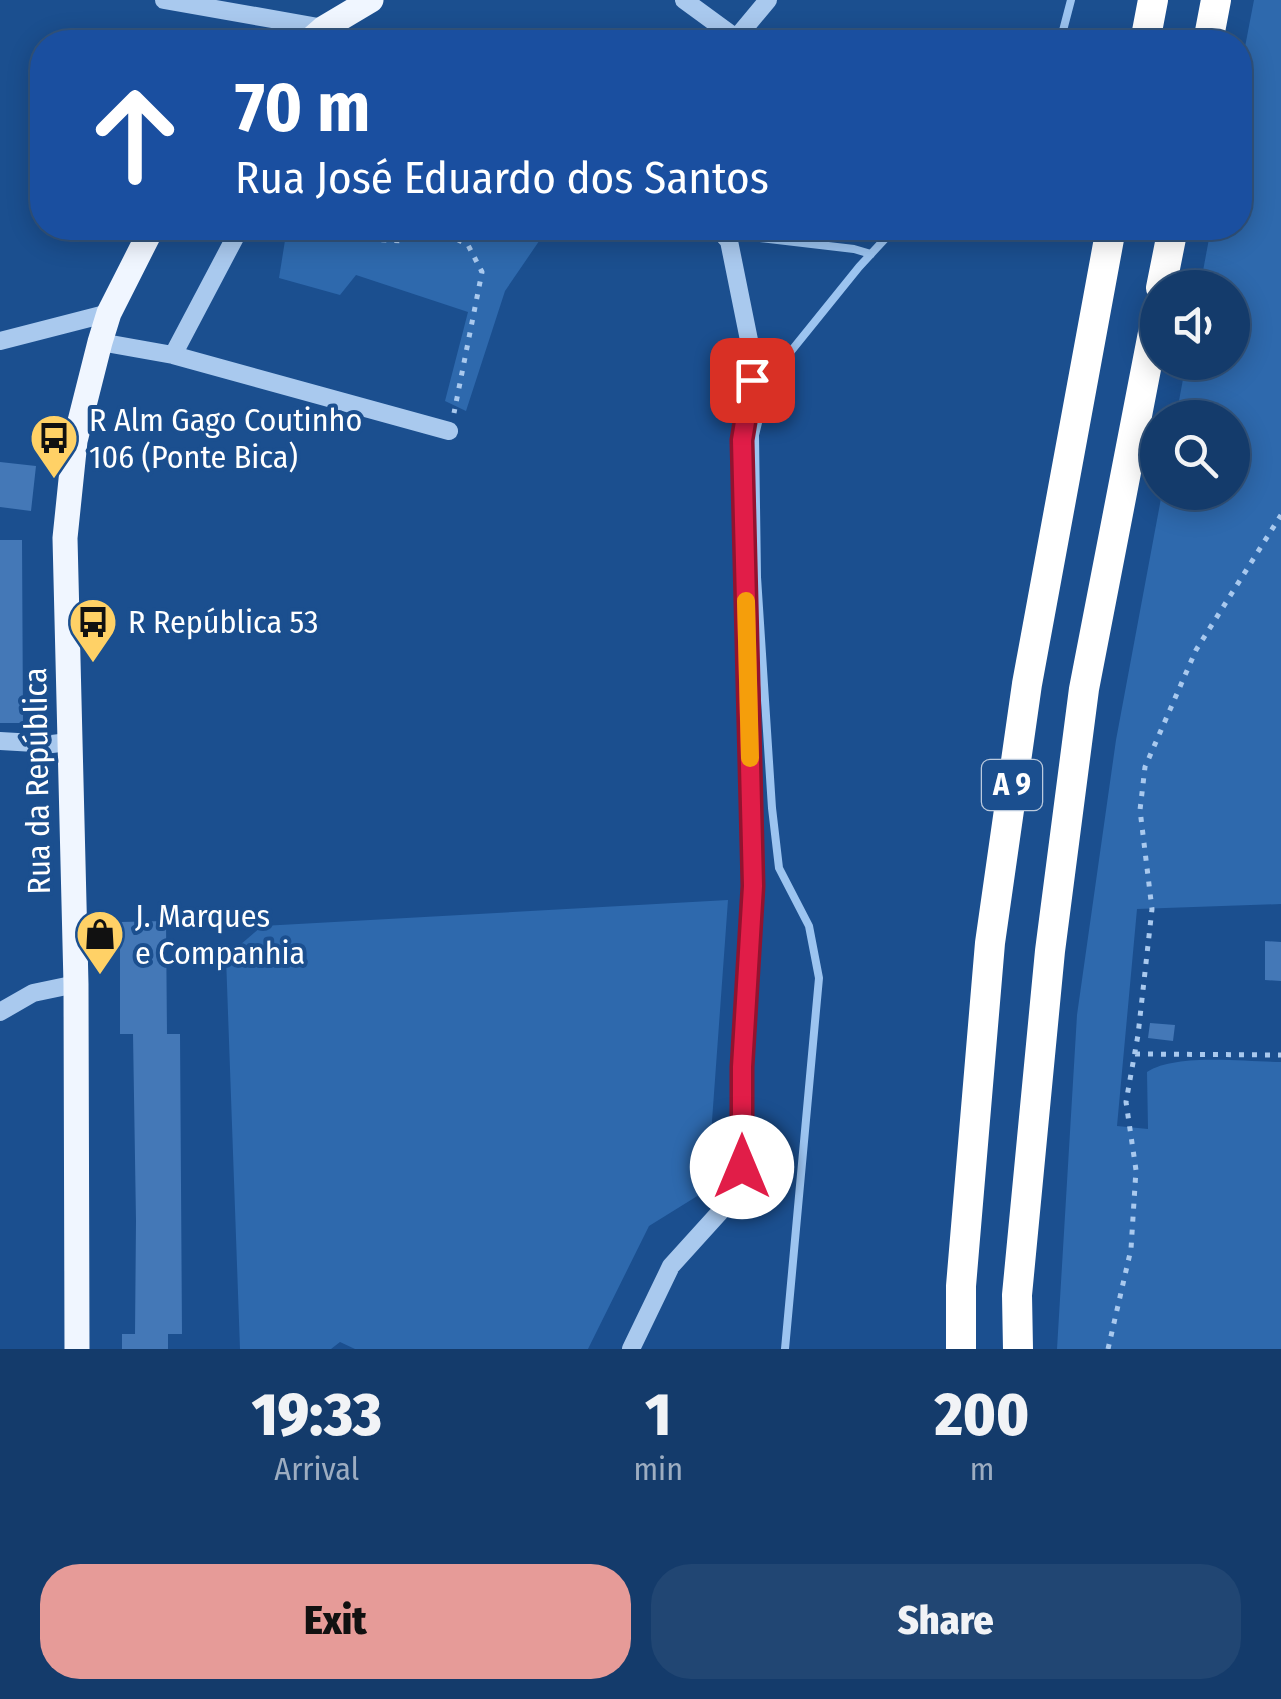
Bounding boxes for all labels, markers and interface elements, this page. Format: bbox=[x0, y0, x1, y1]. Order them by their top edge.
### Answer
text: 70 m bbox=[235, 66, 370, 150]
icon: ahead bbox=[70, 70, 200, 200]
text: Rua José Eduardo dos Santos bbox=[235, 151, 769, 205]
map controls bbox=[1140, 270, 1250, 510]
button: sound bbox=[1140, 270, 1250, 380]
pin bbox=[710, 338, 795, 423]
icon: arrive bbox=[725, 353, 780, 408]
button: search bbox=[1140, 400, 1250, 510]
place label: R Alm Gago Coutinho 106 (Ponte Bica) bbox=[89, 401, 362, 476]
bus stop icon: R Alm Gago Coutinho 106 (Ponte Bica) bbox=[28, 412, 80, 480]
bus stop icon: R República 53 bbox=[67, 596, 119, 664]
place label: R República 53 bbox=[128, 603, 319, 641]
street label: Rua da República bbox=[16, 667, 58, 895]
road number: A 9 bbox=[982, 760, 1042, 810]
place label: J. Marques e Companhia bbox=[135, 897, 305, 972]
shop icon: J. Marques e Companhia bbox=[74, 908, 126, 976]
position arrow bbox=[690, 1115, 794, 1219]
text: 19:33 bbox=[252, 1379, 382, 1451]
text: 1 bbox=[645, 1379, 671, 1451]
text: 200 bbox=[935, 1379, 1029, 1451]
text: Arrival bbox=[274, 1450, 359, 1488]
text: min bbox=[633, 1450, 683, 1488]
text: m bbox=[970, 1450, 994, 1488]
button: Exit bbox=[40, 1564, 631, 1679]
button: Share bbox=[651, 1564, 1241, 1679]

